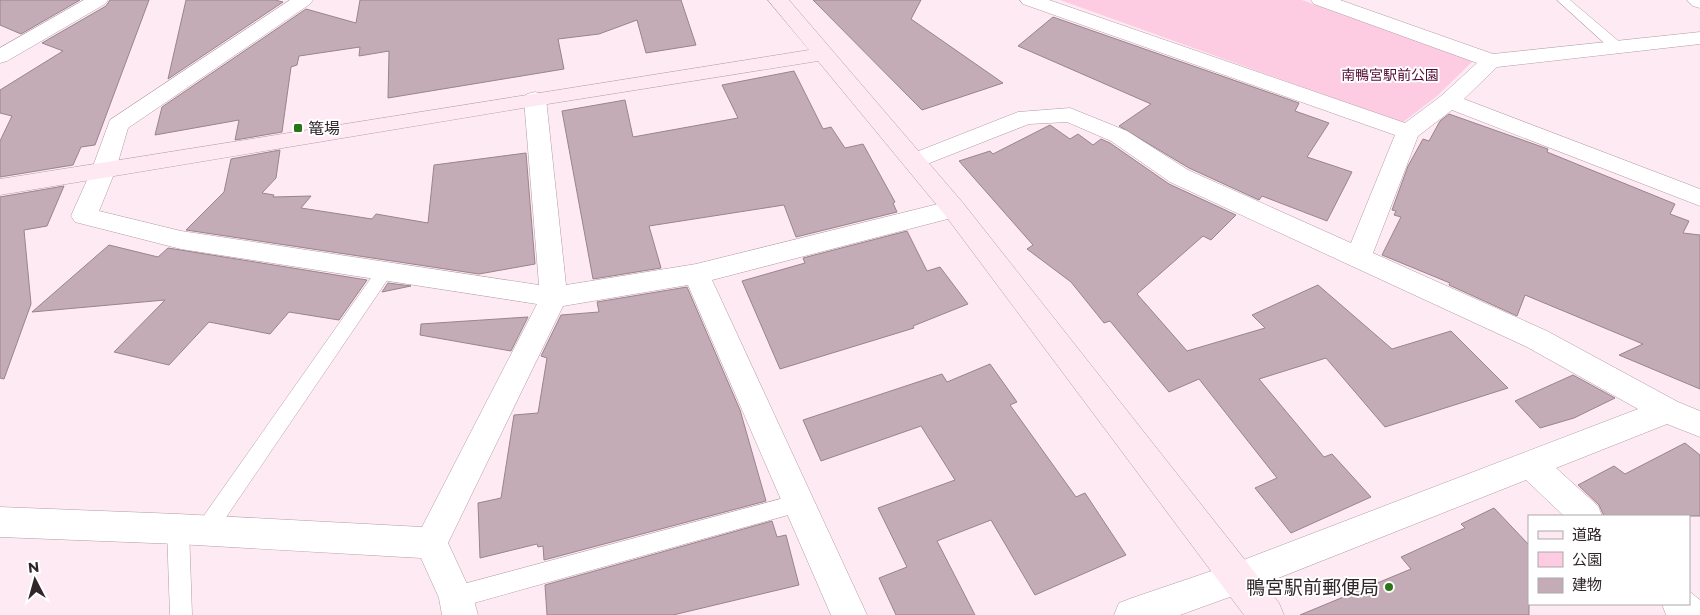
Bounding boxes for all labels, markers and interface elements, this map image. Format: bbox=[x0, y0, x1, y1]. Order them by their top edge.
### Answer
park label: 南鴨宮駅前公園 bbox=[1341, 66, 1439, 84]
place label: 篭場 bbox=[308, 119, 340, 138]
marker: 篭場 bbox=[292, 122, 304, 134]
legend bbox=[1528, 515, 1690, 605]
text: 道路 bbox=[1572, 525, 1602, 544]
text: 公園 bbox=[1572, 550, 1602, 569]
north arrow bbox=[10, 555, 60, 605]
text: N bbox=[27, 558, 40, 577]
text: 建物 bbox=[1572, 575, 1602, 594]
place label: 鴨宮駅前郵便局 bbox=[1246, 576, 1379, 599]
marker: 鴨宮駅前郵便局 bbox=[1383, 581, 1395, 593]

